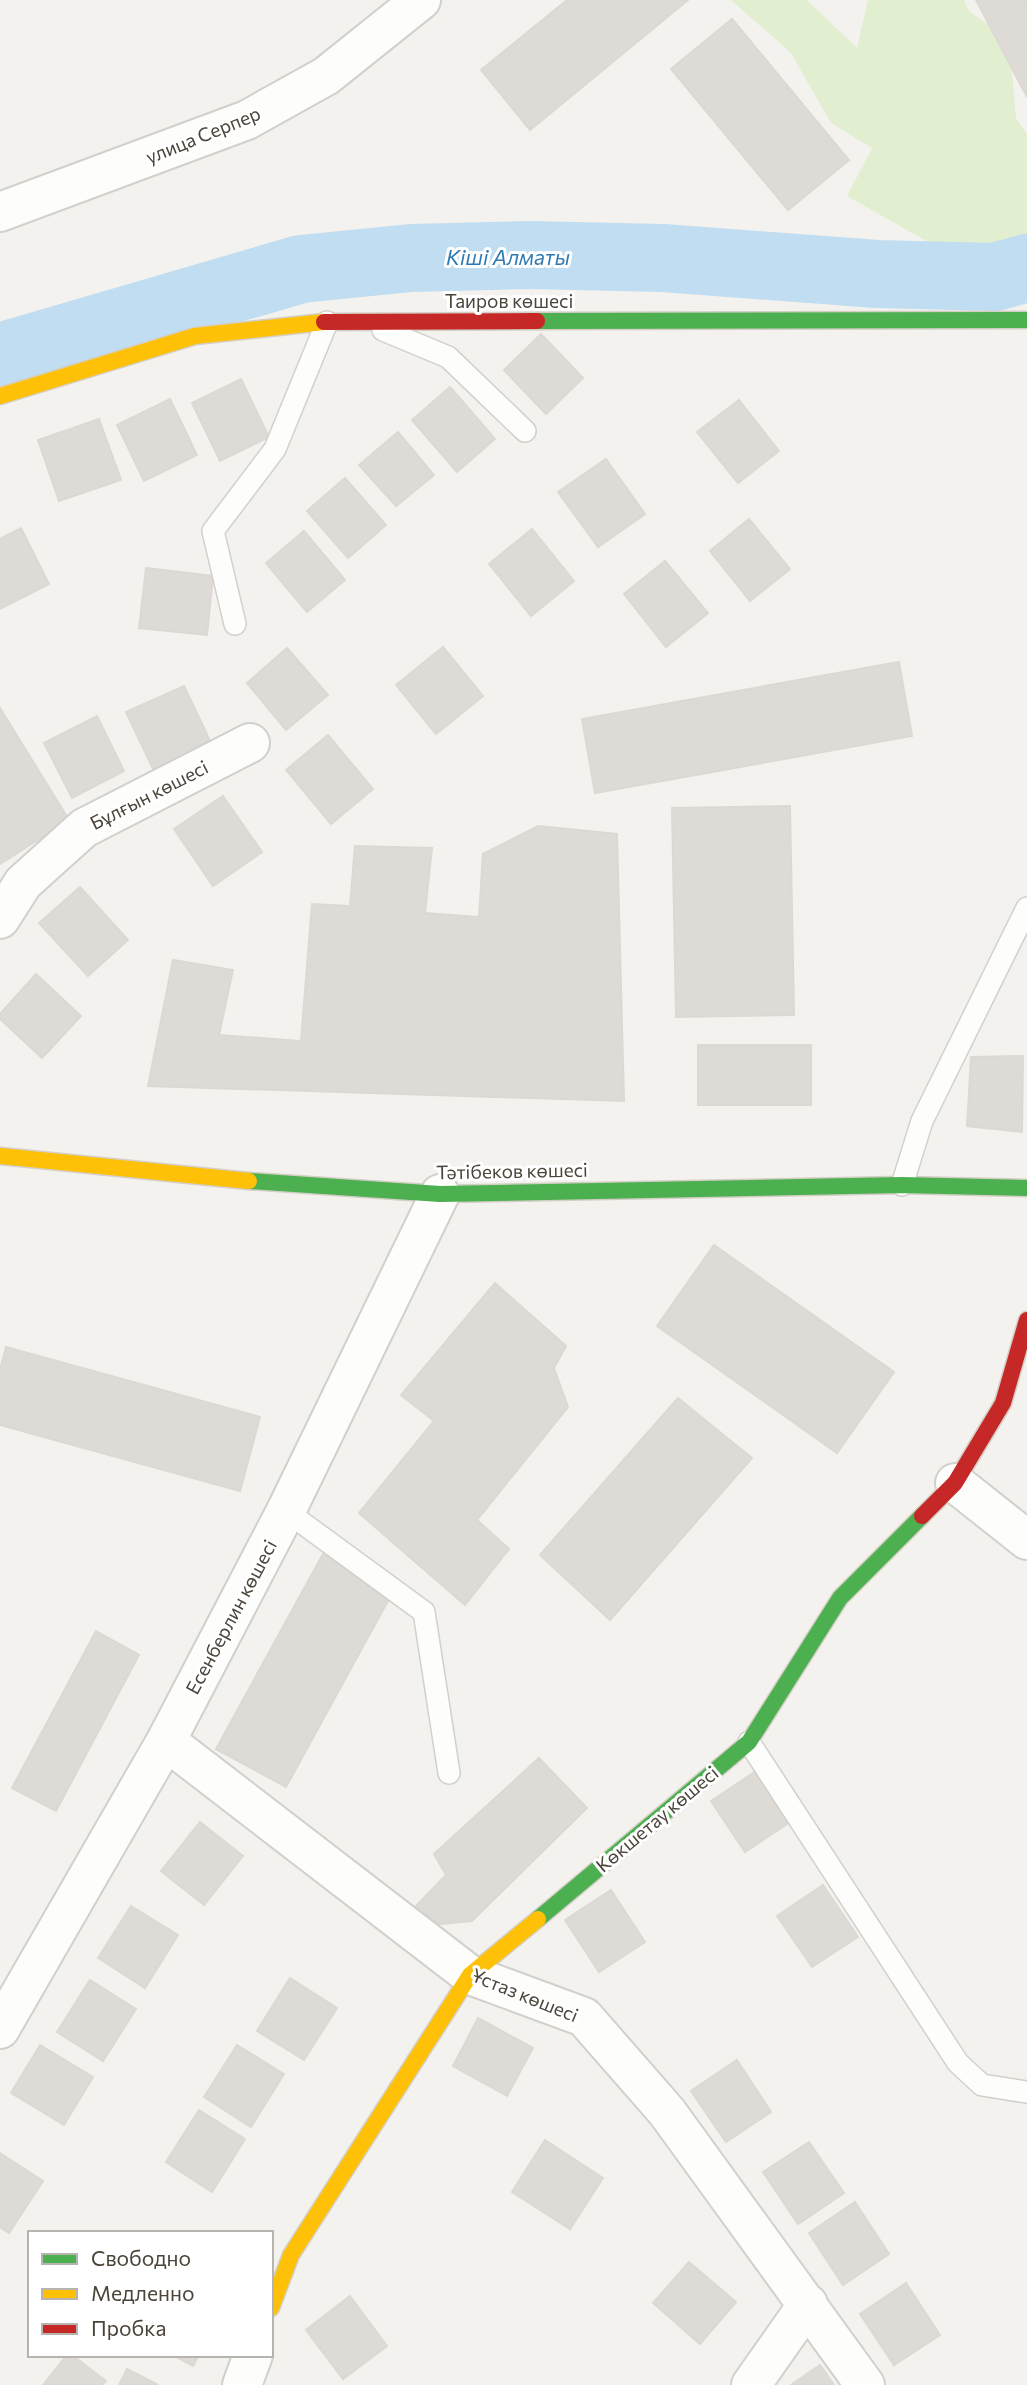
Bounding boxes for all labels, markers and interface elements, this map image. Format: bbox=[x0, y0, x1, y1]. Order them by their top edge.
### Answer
street label: улица Серпер bbox=[142, 101, 264, 168]
water label: Кіші Алматы bbox=[446, 244, 570, 269]
street label: Таиров көшесі bbox=[445, 289, 573, 312]
street label: Бұлғын көшесі bbox=[86, 755, 212, 834]
street label: Тәтібеков көшесі bbox=[436, 1158, 588, 1183]
street label: Есенберлин көшесі bbox=[180, 1536, 281, 1698]
street label: Көкшетау көшесі bbox=[591, 1761, 723, 1876]
street label: Ұстаз көшесі bbox=[468, 1963, 582, 2026]
legend bbox=[28, 2231, 273, 2357]
text: Свободно bbox=[91, 2245, 191, 2270]
text: Медленно bbox=[91, 2280, 195, 2305]
text: Пробка bbox=[91, 2315, 166, 2340]

